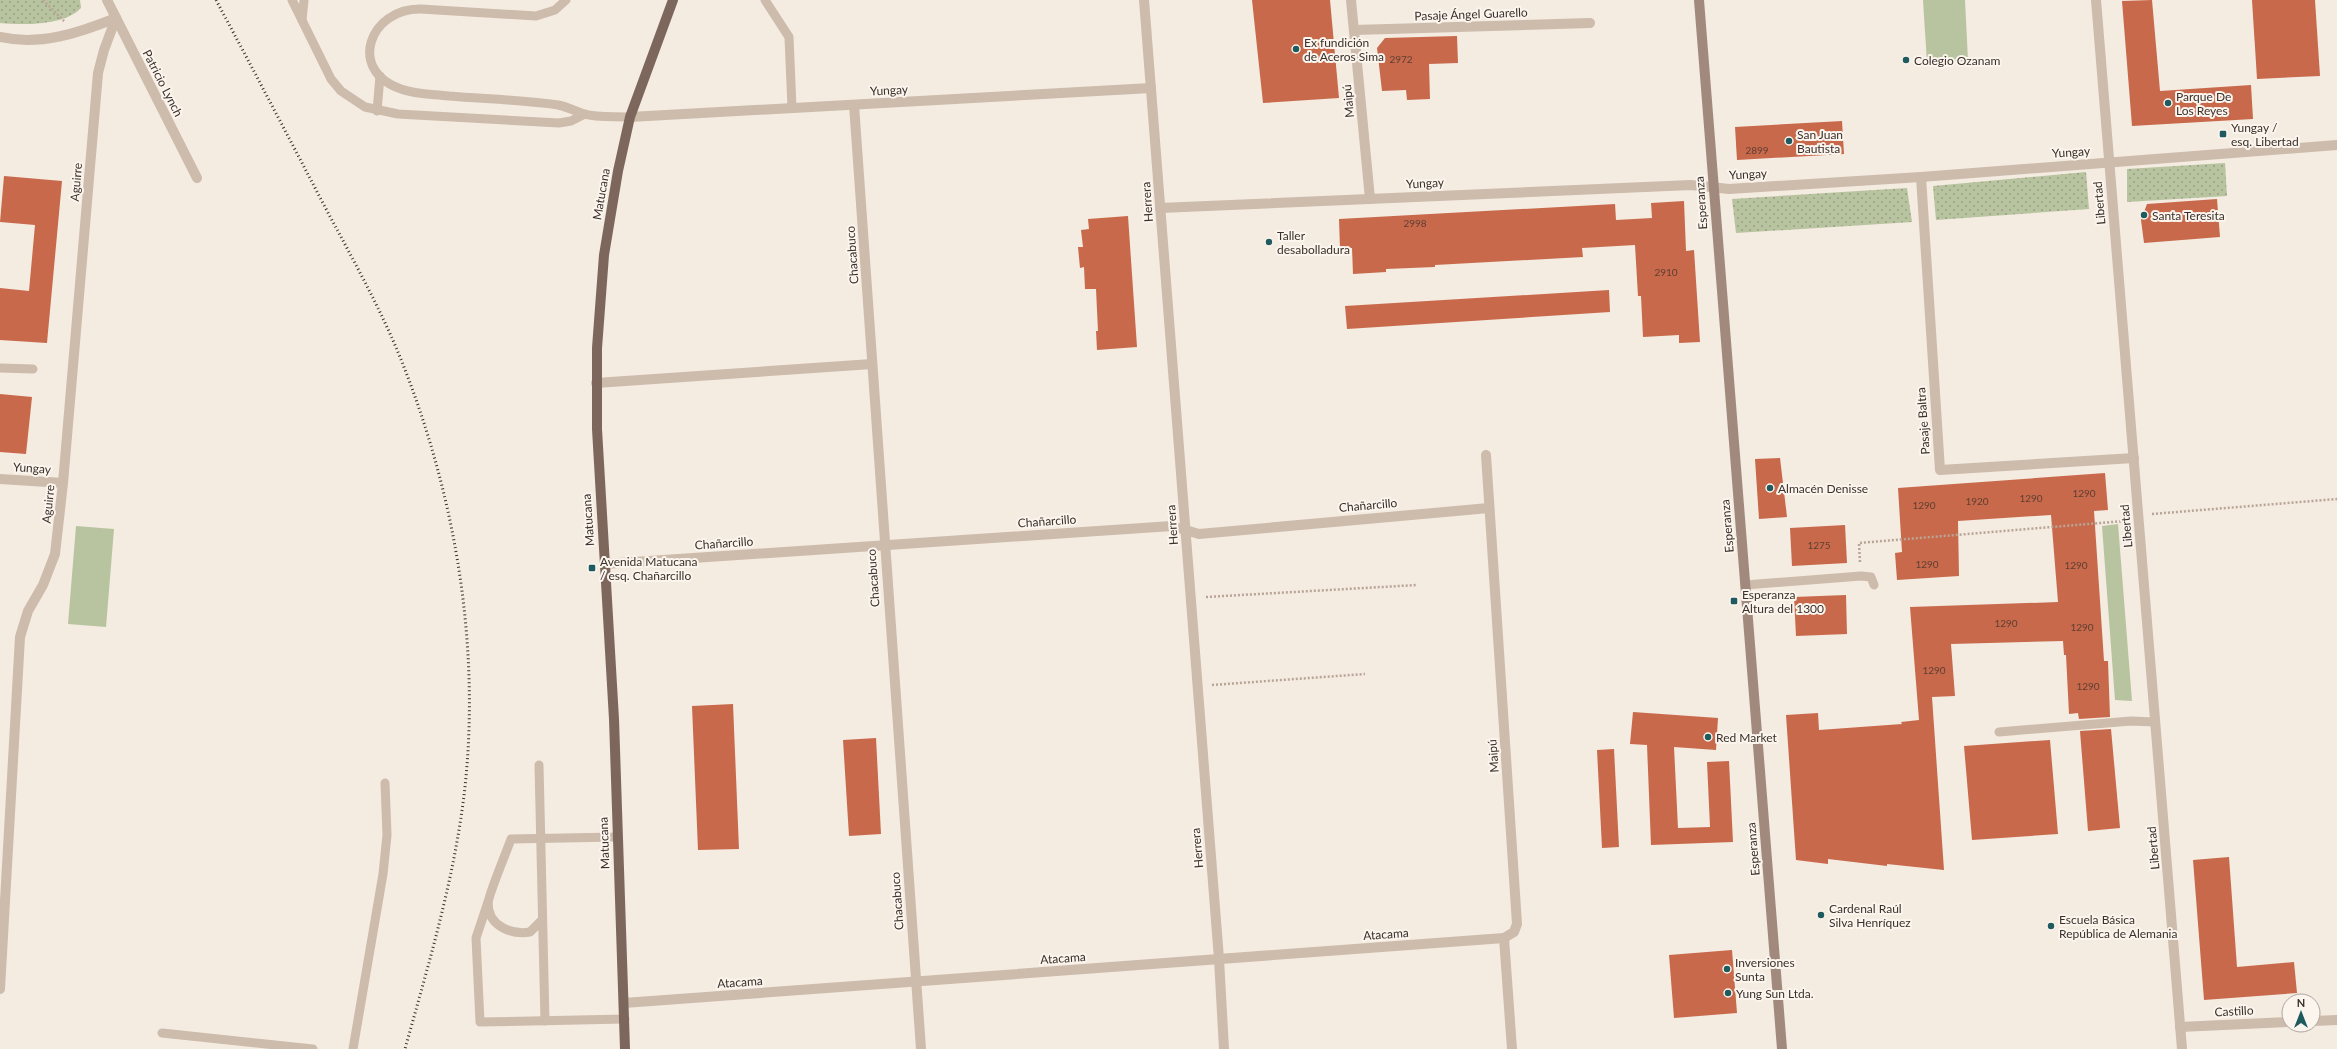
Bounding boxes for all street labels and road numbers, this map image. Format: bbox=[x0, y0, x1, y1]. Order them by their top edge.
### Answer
street label: Pasaje Ángel Guarello bbox=[1414, 5, 1528, 23]
street label: Patricio Lynch bbox=[140, 47, 186, 119]
street label: Yungay bbox=[870, 81, 909, 98]
street label: Maipú bbox=[1339, 84, 1357, 118]
street label: Yungay bbox=[2051, 143, 2091, 161]
street label: Aguirre bbox=[67, 162, 85, 202]
street label: Yungay bbox=[1729, 165, 1768, 182]
street label: Matucana bbox=[589, 167, 613, 221]
street label: Yungay bbox=[1406, 174, 1445, 191]
street label: Esperanza bbox=[1692, 176, 1710, 230]
street label: Herrera bbox=[1138, 181, 1156, 223]
street label: Libertad bbox=[2090, 181, 2108, 225]
street label: Chacabuco bbox=[842, 225, 862, 285]
street label: Pasaje Baltra bbox=[1913, 387, 1933, 455]
street label: Yungay bbox=[12, 459, 52, 477]
street label: Aguirre bbox=[39, 484, 57, 524]
street label: Matucana bbox=[579, 493, 597, 547]
street label: Chañarcillo bbox=[1338, 495, 1398, 515]
street label: Esperanza bbox=[1717, 499, 1737, 553]
street label: Herrera bbox=[1163, 504, 1181, 546]
street label: Libertad bbox=[2117, 504, 2135, 548]
street label: Chañarcillo bbox=[1017, 511, 1077, 531]
street label: Chañarcillo bbox=[694, 533, 754, 553]
street label: Chacabuco bbox=[863, 548, 883, 608]
street label: Maipú bbox=[1484, 739, 1502, 773]
street label: Matucana bbox=[596, 817, 612, 869]
street label: Esperanza bbox=[1743, 822, 1763, 876]
street label: Libertad bbox=[2144, 826, 2162, 870]
street label: Herrera bbox=[1188, 827, 1206, 869]
street label: Chacabuco bbox=[887, 871, 907, 931]
street label: Atacama bbox=[1363, 925, 1409, 943]
street label: Atacama bbox=[1040, 949, 1086, 967]
street label: Atacama bbox=[717, 973, 763, 991]
street label: Castillo bbox=[2214, 1002, 2254, 1020]

